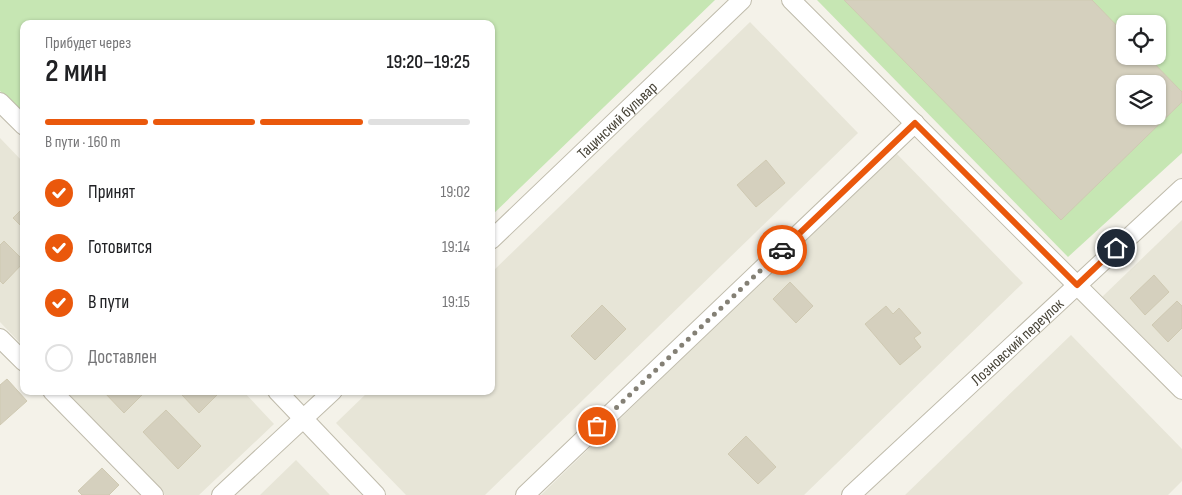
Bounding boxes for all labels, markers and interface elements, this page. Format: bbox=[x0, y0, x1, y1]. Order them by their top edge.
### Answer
map controls bbox=[1116, 15, 1166, 125]
button: locate bbox=[1116, 15, 1166, 65]
text: Прибудет через bbox=[45, 34, 131, 53]
text: 19:20–19:25 bbox=[386, 51, 470, 74]
text: 2 мин bbox=[45, 52, 107, 91]
button: layers bbox=[1116, 75, 1166, 125]
street label: Тацинский бульвар bbox=[574, 78, 662, 163]
text: В пути · 160 m bbox=[45, 133, 120, 152]
icon: check bbox=[45, 179, 73, 207]
text: Принят bbox=[88, 181, 135, 204]
text: 19:02 bbox=[441, 183, 470, 202]
courier bbox=[757, 225, 807, 275]
pin bbox=[1095, 227, 1137, 269]
icon: check bbox=[45, 234, 73, 262]
icon: home bbox=[1102, 234, 1130, 262]
text: Готовится bbox=[88, 236, 152, 259]
icon: car bbox=[768, 236, 796, 264]
text: 19:14 bbox=[442, 238, 470, 257]
icon: check bbox=[45, 289, 73, 317]
text: В пути bbox=[88, 291, 129, 314]
text: 19:15 bbox=[442, 293, 470, 312]
street label: Лозновский переулок bbox=[968, 294, 1069, 390]
text: Доставлен bbox=[88, 346, 157, 369]
pin bbox=[576, 405, 618, 447]
icon: bag bbox=[583, 412, 611, 440]

